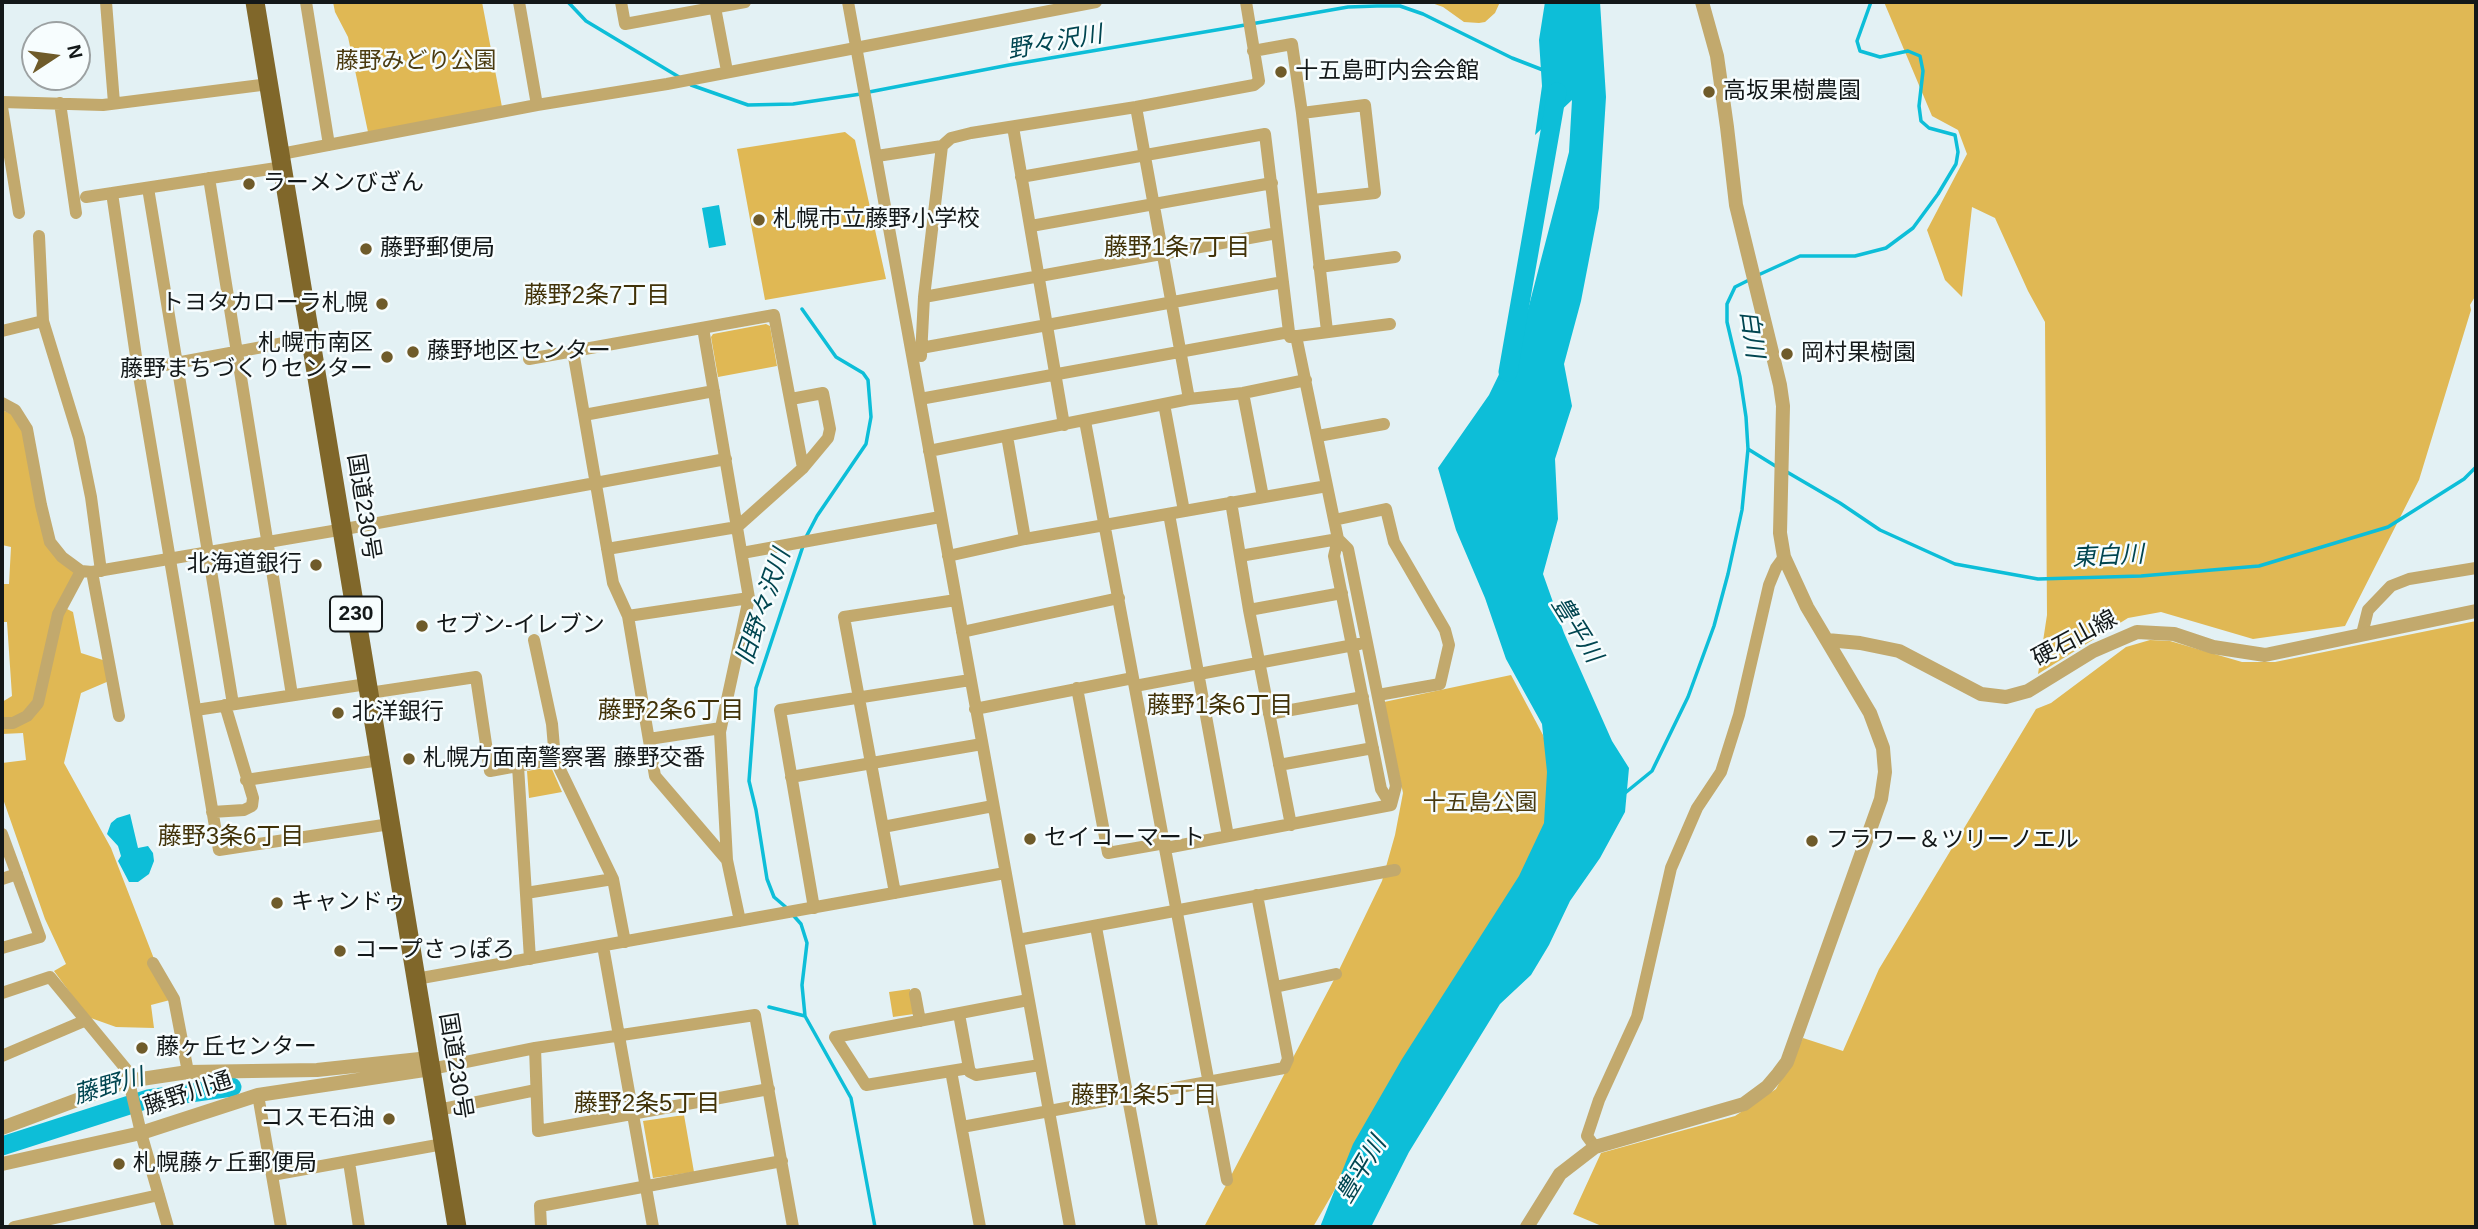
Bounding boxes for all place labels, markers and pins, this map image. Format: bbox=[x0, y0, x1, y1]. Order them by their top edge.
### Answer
place label: 十五島町内会会館 bbox=[1295, 58, 1479, 86]
marker: 十五島町内会会館 bbox=[1273, 64, 1289, 80]
place label: 高坂果樹農園 bbox=[1723, 78, 1861, 106]
marker: 高坂果樹農園 bbox=[1701, 84, 1717, 100]
place label: ラーメンびざん bbox=[263, 170, 424, 198]
marker: ラーメンびざん bbox=[241, 176, 257, 192]
place label: 札幌市立藤野小学校 bbox=[773, 206, 980, 234]
marker: 札幌市立藤野小学校 bbox=[751, 212, 767, 228]
place label: 藤野郵便局 bbox=[380, 235, 495, 263]
marker: 藤野郵便局 bbox=[358, 241, 374, 257]
place label: トヨタカローラ札幌 bbox=[161, 290, 368, 318]
marker: トヨタカローラ札幌 bbox=[374, 296, 390, 312]
place label: 札幌市南区 藤野まちづくりセンター bbox=[120, 330, 373, 384]
place label: 藤野地区センター bbox=[427, 338, 611, 366]
place label: 岡村果樹園 bbox=[1801, 340, 1916, 368]
marker: 藤野地区センター bbox=[405, 344, 421, 360]
marker: 岡村果樹園 bbox=[1779, 346, 1795, 362]
marker: 札幌市南区 藤野まちづくりセンター bbox=[379, 349, 395, 365]
place label: 北海道銀行 bbox=[187, 551, 302, 579]
marker: 北海道銀行 bbox=[308, 557, 324, 573]
place label: セブン-イレブン bbox=[436, 612, 605, 640]
marker: セブン-イレブン bbox=[414, 618, 430, 634]
place label: 北洋銀行 bbox=[352, 699, 444, 727]
marker: 北洋銀行 bbox=[330, 705, 346, 721]
place label: 札幌方面南警察署 藤野交番 bbox=[423, 745, 705, 773]
marker: 札幌方面南警察署 藤野交番 bbox=[401, 751, 417, 767]
place label: セイコーマート bbox=[1044, 825, 1205, 853]
place label: フラワー＆ツリーノエル bbox=[1826, 827, 2079, 855]
marker: セイコーマート bbox=[1022, 831, 1038, 847]
marker: フラワー＆ツリーノエル bbox=[1804, 833, 1820, 849]
place label: キャンドゥ bbox=[291, 889, 406, 917]
marker: キャンドゥ bbox=[269, 895, 285, 911]
place label: コープさっぽろ bbox=[354, 937, 515, 965]
marker: コープさっぽろ bbox=[332, 943, 348, 959]
place label: 藤ヶ丘センター bbox=[156, 1034, 317, 1062]
marker: 藤ヶ丘センター bbox=[134, 1040, 150, 1056]
place label: コスモ石油 bbox=[260, 1105, 375, 1133]
marker: コスモ石油 bbox=[381, 1111, 397, 1127]
place label: 札幌藤ヶ丘郵便局 bbox=[133, 1150, 317, 1178]
marker: 札幌藤ヶ丘郵便局 bbox=[111, 1156, 127, 1172]

